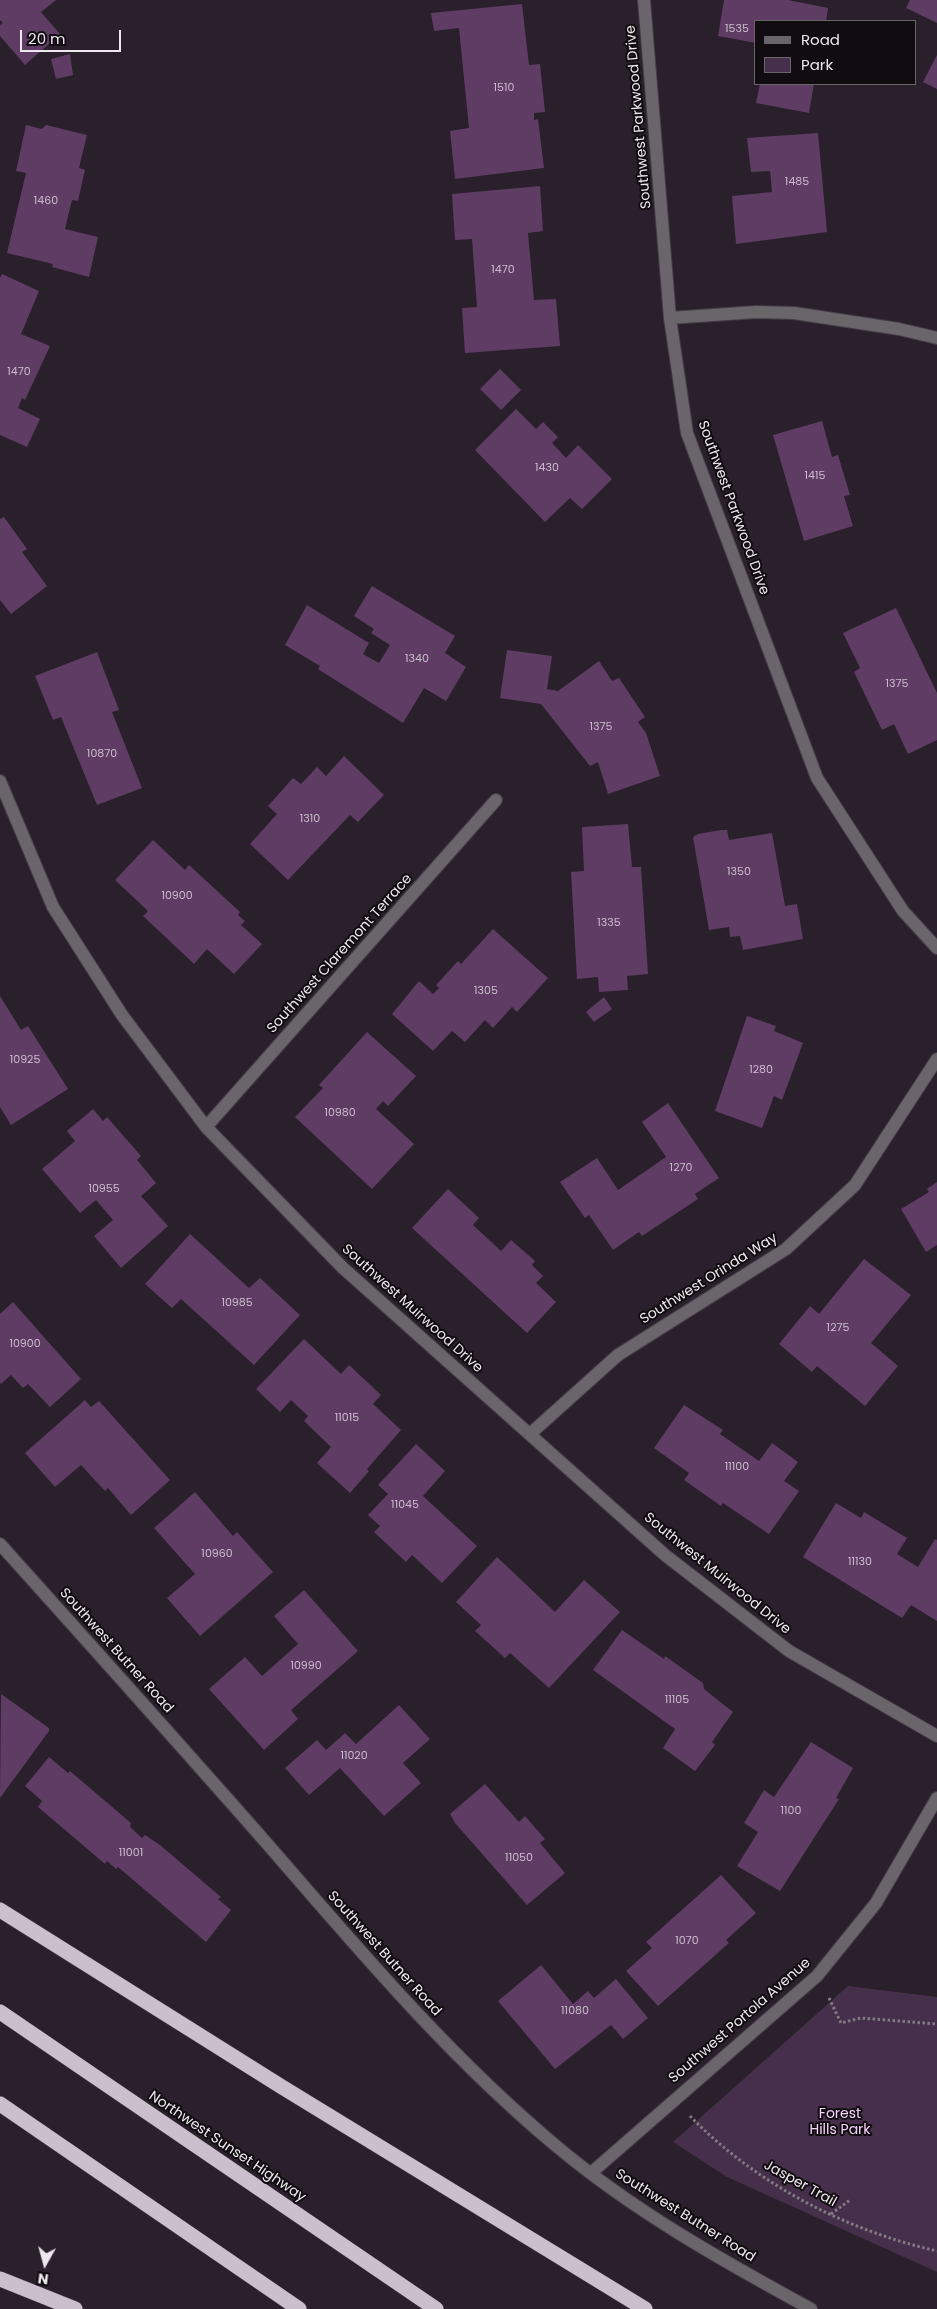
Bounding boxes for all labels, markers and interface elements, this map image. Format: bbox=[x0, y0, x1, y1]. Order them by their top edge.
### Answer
scale bar bbox=[22, 20, 124, 52]
legend bbox=[754, 20, 917, 85]
house number: 1535 bbox=[725, 22, 749, 36]
street label: Southwest Parkwood Drive bbox=[623, 25, 655, 209]
text: 20 m bbox=[28, 28, 66, 49]
text: Road bbox=[801, 29, 840, 50]
text: Park bbox=[801, 54, 833, 75]
house number: 1510 bbox=[494, 81, 514, 95]
house number: 1485 bbox=[785, 175, 809, 189]
house number: 1460 bbox=[34, 194, 58, 208]
house number: 1470 bbox=[491, 263, 515, 277]
house number: 1470 bbox=[7, 365, 31, 379]
street label: Southwest Parkwood Drive bbox=[694, 419, 772, 597]
house number: 1430 bbox=[535, 461, 559, 475]
house number: 1415 bbox=[805, 469, 825, 483]
house number: 1340 bbox=[405, 652, 429, 666]
house number: 1375 bbox=[886, 677, 908, 691]
house number: 1375 bbox=[590, 720, 612, 734]
house number: 10870 bbox=[87, 747, 117, 761]
house number: 1310 bbox=[300, 812, 320, 826]
house number: 1350 bbox=[727, 865, 751, 879]
street label: Southwest Claremont Terrace bbox=[264, 871, 416, 1037]
house number: 10900 bbox=[161, 889, 193, 903]
house number: 1335 bbox=[597, 916, 621, 930]
house number: 1305 bbox=[474, 984, 498, 998]
house number: 10925 bbox=[10, 1053, 40, 1067]
house number: 1280 bbox=[749, 1063, 773, 1077]
house number: 10980 bbox=[324, 1106, 356, 1120]
house number: 1270 bbox=[670, 1161, 692, 1175]
house number: 10955 bbox=[88, 1182, 120, 1196]
street label: Southwest Orinda Way bbox=[637, 1230, 781, 1328]
street label: Southwest Muirwood Drive bbox=[338, 1241, 486, 1377]
house number: 10985 bbox=[221, 1296, 253, 1310]
house number: 1275 bbox=[827, 1321, 849, 1335]
house number: 10900 bbox=[9, 1337, 41, 1351]
house number: 11015 bbox=[335, 1411, 359, 1425]
house number: 11100 bbox=[725, 1460, 749, 1474]
house number: 11045 bbox=[391, 1498, 419, 1512]
street label: Southwest Muirwood Drive bbox=[640, 1510, 794, 1638]
house number: 10960 bbox=[201, 1547, 233, 1561]
house number: 11130 bbox=[848, 1555, 872, 1569]
street label: Southwest Butner Road bbox=[56, 1585, 176, 1717]
house number: 10990 bbox=[290, 1659, 322, 1673]
house number: 11105 bbox=[665, 1693, 689, 1707]
house number: 11020 bbox=[340, 1749, 368, 1763]
house number: 1100 bbox=[781, 1804, 801, 1818]
house number: 11001 bbox=[119, 1846, 143, 1860]
house number: 11050 bbox=[505, 1851, 533, 1865]
street label: Southwest Butner Road bbox=[324, 1888, 444, 2020]
house number: 1070 bbox=[675, 1934, 699, 1948]
street label: Southwest Portola Avenue bbox=[666, 1955, 814, 2087]
house number: 11080 bbox=[561, 2004, 589, 2018]
street label: Northwest Sunset Highway bbox=[145, 2088, 309, 2206]
park label: Forest Hills Park bbox=[809, 2106, 871, 2138]
street label: Jasper Trail bbox=[761, 2157, 839, 2211]
street label: Southwest Butner Road bbox=[612, 2166, 758, 2266]
north arrow bbox=[20, 2239, 70, 2289]
text: N bbox=[37, 2268, 50, 2289]

